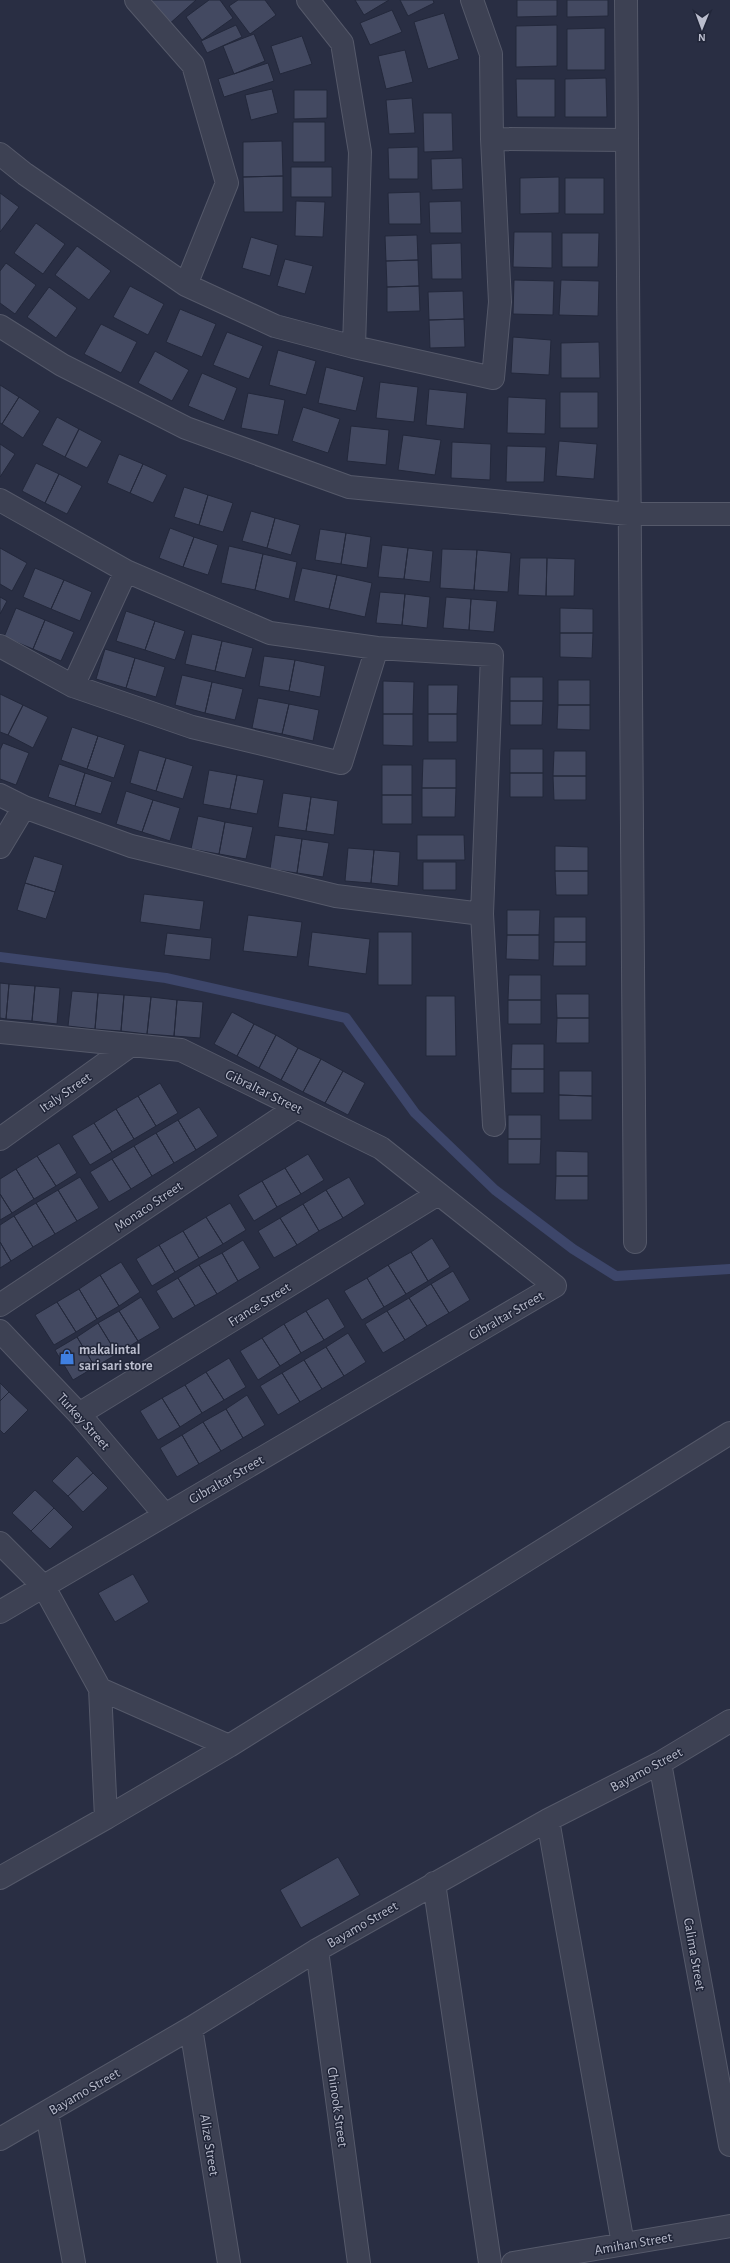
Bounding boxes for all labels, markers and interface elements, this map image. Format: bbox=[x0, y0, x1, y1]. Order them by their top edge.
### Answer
north arrow bbox=[682, 8, 722, 48]
text: N bbox=[698, 32, 706, 43]
street label: Gibraltar Street bbox=[223, 1067, 305, 1117]
street label: Italy Street bbox=[37, 1070, 94, 1116]
street label: Monaco Street bbox=[112, 1179, 186, 1235]
street label: France Street bbox=[226, 1280, 294, 1329]
street label: Gibraltar Street bbox=[467, 1289, 547, 1343]
place label: makalintal sari sari store bbox=[79, 1343, 153, 1373]
shop icon: makalintal sari sari store bbox=[58, 1348, 76, 1366]
street label: Turkey Street bbox=[54, 1391, 113, 1453]
street label: Gibraltar Street bbox=[187, 1453, 267, 1507]
street label: Bayamo Street bbox=[608, 1745, 685, 1795]
street label: Bayamo Street bbox=[325, 1899, 401, 1951]
street label: Calima Street bbox=[681, 1917, 707, 1992]
street label: Bayamo Street bbox=[47, 2066, 123, 2118]
street label: Chinook Street bbox=[324, 2066, 350, 2149]
street label: Alize Street bbox=[197, 2113, 221, 2178]
street label: Amihan Street bbox=[593, 2230, 674, 2258]

